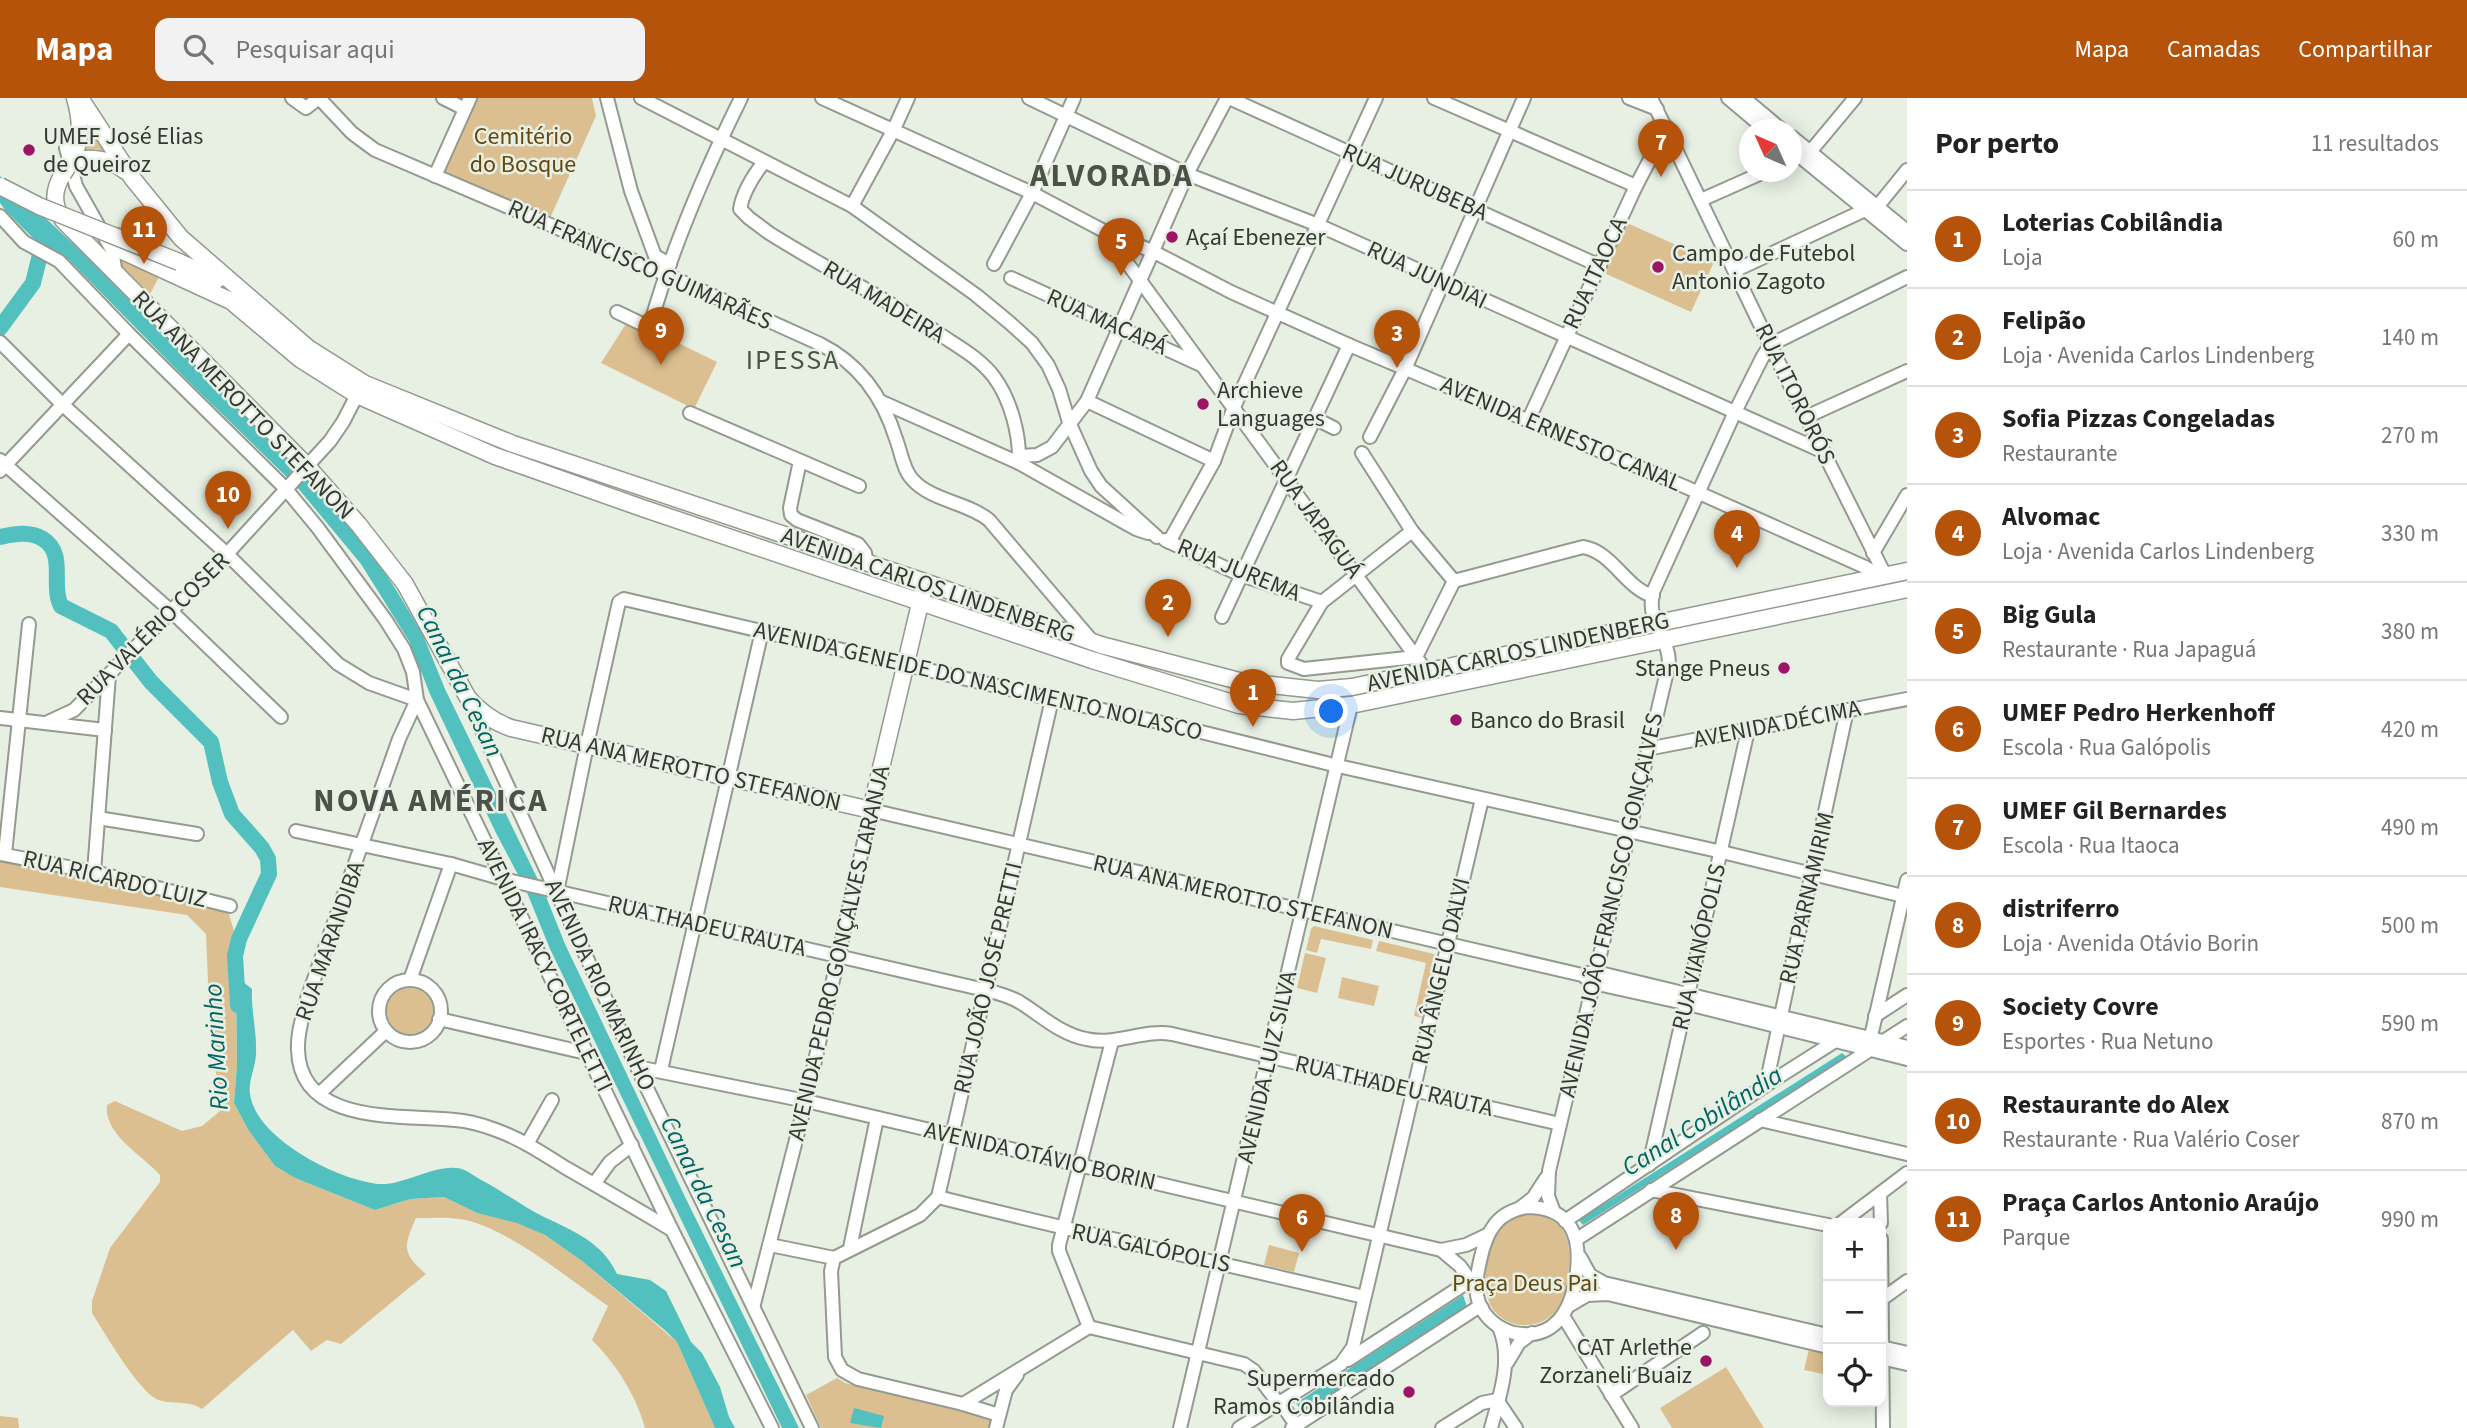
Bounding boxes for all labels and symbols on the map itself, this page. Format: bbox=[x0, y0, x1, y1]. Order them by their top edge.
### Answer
place label: UMEF José Elias de Queiroz bbox=[43, 119, 203, 182]
park label: Cemitério do Bosque bbox=[470, 119, 576, 182]
pin: 7 bbox=[1638, 119, 1684, 177]
north arrow bbox=[1739, 119, 1802, 182]
street label: RUA JURUBEBA bbox=[1336, 134, 1494, 230]
marker: UMEF José Elias de Queiroz bbox=[21, 142, 37, 158]
district label: ALVORADA bbox=[1029, 153, 1194, 199]
street label: RUA FRANCISCO GUIMARÃES bbox=[502, 191, 778, 339]
pin: 11 bbox=[121, 206, 167, 264]
street label: RUA ITAOCA bbox=[1554, 211, 1636, 335]
pin: 5 bbox=[1098, 218, 1144, 276]
place label: Açaí Ebenezer bbox=[1186, 220, 1326, 255]
marker: Açaí Ebenezer bbox=[1164, 229, 1180, 245]
street label: RUA JUNDIAI bbox=[1361, 232, 1493, 318]
place label: Campo de Futebol Antonio Zagoto bbox=[1672, 236, 1855, 299]
street label: RUA MADEIRA bbox=[816, 252, 952, 352]
marker: Campo de Futebol Antonio Zagoto bbox=[1650, 259, 1666, 275]
street label: RUA MACAPÁ bbox=[1041, 280, 1173, 364]
street label: RUA ANA MEROTTO STEFANON bbox=[124, 282, 362, 528]
pin: 9 bbox=[638, 307, 684, 365]
pin: 3 bbox=[1374, 310, 1420, 368]
street label: RUA ITORORÓS bbox=[1746, 318, 1844, 470]
district label: IPESSA bbox=[746, 340, 840, 380]
street label: AVENIDA ERNESTO CANAL bbox=[1435, 367, 1687, 501]
place label: Archieve Languages bbox=[1217, 373, 1325, 436]
marker: Archieve Languages bbox=[1195, 396, 1211, 412]
street label: RUA JAPAGUÁ bbox=[1261, 452, 1371, 586]
pin: 10 bbox=[205, 471, 251, 529]
pin: 4 bbox=[1714, 510, 1760, 568]
street label: AVENIDA CARLOS LINDENBERG bbox=[776, 518, 1080, 652]
street label: RUA JUREMA bbox=[1172, 529, 1306, 611]
street label: RUA VALÉRIO COSER bbox=[68, 544, 238, 714]
pin: 2 bbox=[1145, 579, 1191, 637]
water label: Canal da Cesan bbox=[407, 599, 513, 763]
street label: AVENIDA CARLOS LINDENBERG bbox=[1363, 603, 1673, 701]
street label: AVENIDA GENEIDE DO NASCIMENTO NOLASCO bbox=[750, 612, 1206, 750]
place label: Stange Pneus bbox=[1635, 651, 1770, 686]
marker: Stange Pneus bbox=[1776, 660, 1792, 676]
pin: 1 bbox=[1230, 669, 1276, 727]
street label: AVENIDA DÉCIMA bbox=[1690, 691, 1864, 757]
your location bbox=[1314, 694, 1348, 728]
place label: Banco do Brasil bbox=[1470, 703, 1625, 738]
street label: AVENIDA JOÃO FRANCISCO GONÇALVES bbox=[1550, 709, 1672, 1101]
marker: Banco do Brasil bbox=[1448, 712, 1464, 728]
street label: RUA ANA MEROTTO STEFANON bbox=[538, 717, 844, 821]
street label: AVENIDA PEDRO GONÇALVES LARANJA bbox=[779, 762, 899, 1144]
district label: NOVA AMÉRICA bbox=[313, 778, 549, 824]
street label: RUA PARNAMIRIM bbox=[1770, 809, 1844, 987]
street label: AVENIDA IRACY CORTELETTI bbox=[468, 832, 622, 1098]
street label: RUA RICARDO LUIZ bbox=[19, 841, 211, 917]
street label: RUA ANA MEROTTO STEFANON bbox=[1090, 845, 1396, 949]
street label: RUA MARANDIBA bbox=[286, 856, 374, 1026]
street label: RUA JOÃO JOSÉ PRETTI bbox=[944, 859, 1032, 1097]
street label: RUA VIANÓPOLIS bbox=[1663, 860, 1735, 1034]
street label: AVENIDA RIO MARINHO bbox=[536, 873, 664, 1097]
street label: RUA ÂNGELO DALVI bbox=[1403, 874, 1479, 1068]
street label: RUA THADEU RAUTA bbox=[604, 886, 810, 966]
street label: AVENIDA LUIZ SILVA bbox=[1228, 967, 1306, 1167]
water label: Rio Marinho bbox=[194, 983, 238, 1111]
street label: RUA THADEU RAUTA bbox=[1291, 1046, 1497, 1126]
water label: Canal Cobilândia bbox=[1614, 1057, 1790, 1185]
water label: Canal da Cesan bbox=[651, 1110, 757, 1274]
street label: AVENIDA OTÁVIO BORIN bbox=[921, 1112, 1159, 1200]
pin: 8 bbox=[1653, 1192, 1699, 1250]
pin: 6 bbox=[1279, 1194, 1325, 1252]
street label: RUA GALÓPOLIS bbox=[1068, 1214, 1234, 1282]
park label: Praça Deus Pai bbox=[1452, 1266, 1598, 1301]
place label: CAT Arlethe Zorzaneli Buaiz bbox=[1539, 1330, 1692, 1393]
marker: CAT Arlethe Zorzaneli Buaiz bbox=[1698, 1353, 1714, 1369]
place label: Supermercado Ramos Cobilândia bbox=[1213, 1361, 1395, 1424]
marker: Supermercado Ramos Cobilândia bbox=[1401, 1384, 1417, 1400]

